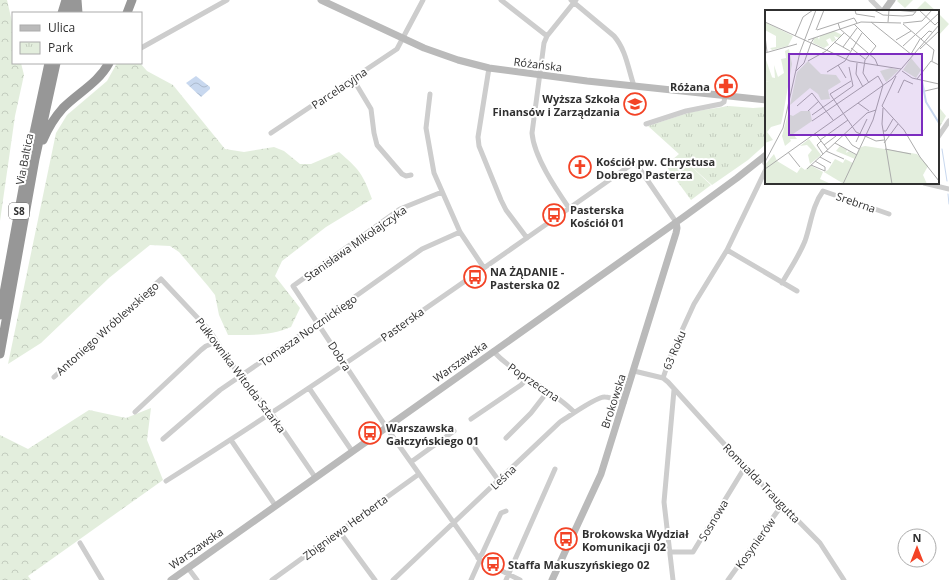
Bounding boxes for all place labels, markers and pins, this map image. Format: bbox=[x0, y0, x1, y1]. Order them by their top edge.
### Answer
pharmacy icon: Różana bbox=[713, 73, 739, 99]
place label: Różana bbox=[670, 79, 710, 94]
place label: Wyższa Szkoła Finansów i Zarządzania bbox=[493, 91, 620, 119]
school or university icon: Wyższa Szkoła Finansów i Zarządzania bbox=[622, 91, 648, 117]
church icon: Kościół pw. Chrystusa Dobrego Pasterza bbox=[567, 154, 593, 180]
place label: Kościół pw. Chrystusa Dobrego Pasterza bbox=[596, 154, 715, 182]
bus stop icon: Pasterska Kościół 01 bbox=[541, 202, 567, 228]
place label: Pasterska Kościół 01 bbox=[570, 202, 624, 230]
bus stop icon: NA ŻĄDANIE - Pasterska 02 bbox=[462, 264, 488, 290]
place label: NA ŻĄDANIE - Pasterska 02 bbox=[490, 264, 565, 292]
bus stop icon: Warszawska Gałczyńskiego 01 bbox=[357, 420, 383, 446]
place label: Warszawska Gałczyńskiego 01 bbox=[386, 420, 479, 448]
bus stop icon: Brokowska Wydział Komunikacji 02 bbox=[553, 526, 579, 552]
place label: Brokowska Wydział Komunikacji 02 bbox=[582, 526, 689, 554]
bus stop icon: Staffa Makuszyńskiego 02 bbox=[480, 551, 506, 577]
place label: Staffa Makuszyńskiego 02 bbox=[508, 557, 650, 572]

